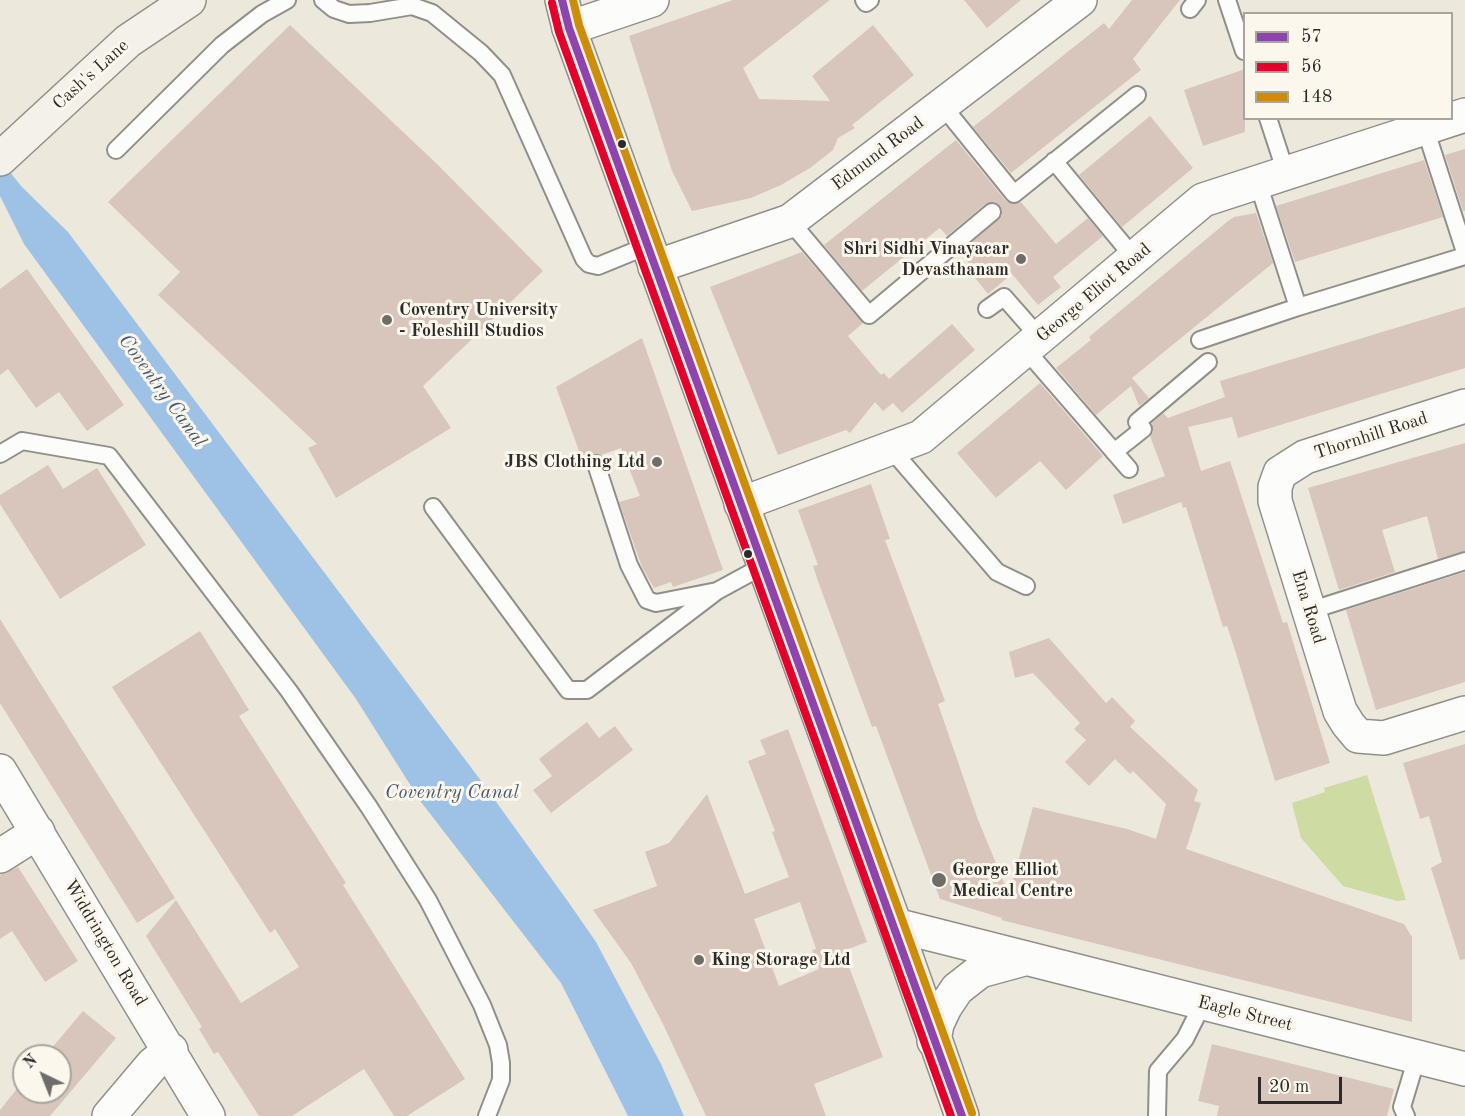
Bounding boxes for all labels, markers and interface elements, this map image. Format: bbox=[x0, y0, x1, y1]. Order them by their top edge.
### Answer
legend bbox=[1243, 12, 1453, 120]
text: 57 bbox=[1301, 28, 1322, 46]
street label: Cash's Lane bbox=[49, 35, 133, 115]
text: 56 bbox=[1301, 58, 1322, 76]
text: 148 bbox=[1301, 88, 1332, 106]
street label: Edmund Road bbox=[828, 112, 928, 196]
unlabelled marker bbox=[616, 138, 628, 150]
place label: Shri Sidhi Vinayacar Devasthanam bbox=[843, 238, 1009, 280]
street label: George Eliot Road bbox=[1032, 239, 1156, 347]
marker: Shri Sidhi Vinayacar Devasthanam bbox=[1014, 252, 1028, 266]
place label: Coventry University - Foleshill Studios bbox=[399, 299, 558, 342]
marker: Coventry University - Foleshill Studios bbox=[380, 313, 394, 327]
water label: Coventry Canal bbox=[113, 330, 211, 452]
street label: Thornhill Road bbox=[1311, 407, 1431, 465]
place label: JBS Clothing Ltd bbox=[505, 451, 645, 473]
marker: JBS Clothing Ltd bbox=[650, 455, 664, 469]
unlabelled marker bbox=[742, 548, 754, 560]
street label: Ena Road bbox=[1287, 567, 1329, 647]
water label: Coventry Canal bbox=[385, 781, 519, 805]
place label: George Elliot Medical Centre bbox=[952, 859, 1073, 902]
marker: George Elliot Medical Centre bbox=[930, 871, 948, 889]
street label: Widdrington Road bbox=[59, 876, 151, 1010]
place label: King Storage Ltd bbox=[711, 949, 851, 971]
marker: King Storage Ltd bbox=[692, 953, 706, 967]
street label: Eagle Street bbox=[1195, 992, 1295, 1036]
north arrow bbox=[12, 1044, 72, 1104]
text: N bbox=[21, 1052, 41, 1072]
scale bar bbox=[1261, 1065, 1345, 1103]
text: 20 m bbox=[1269, 1078, 1309, 1096]

